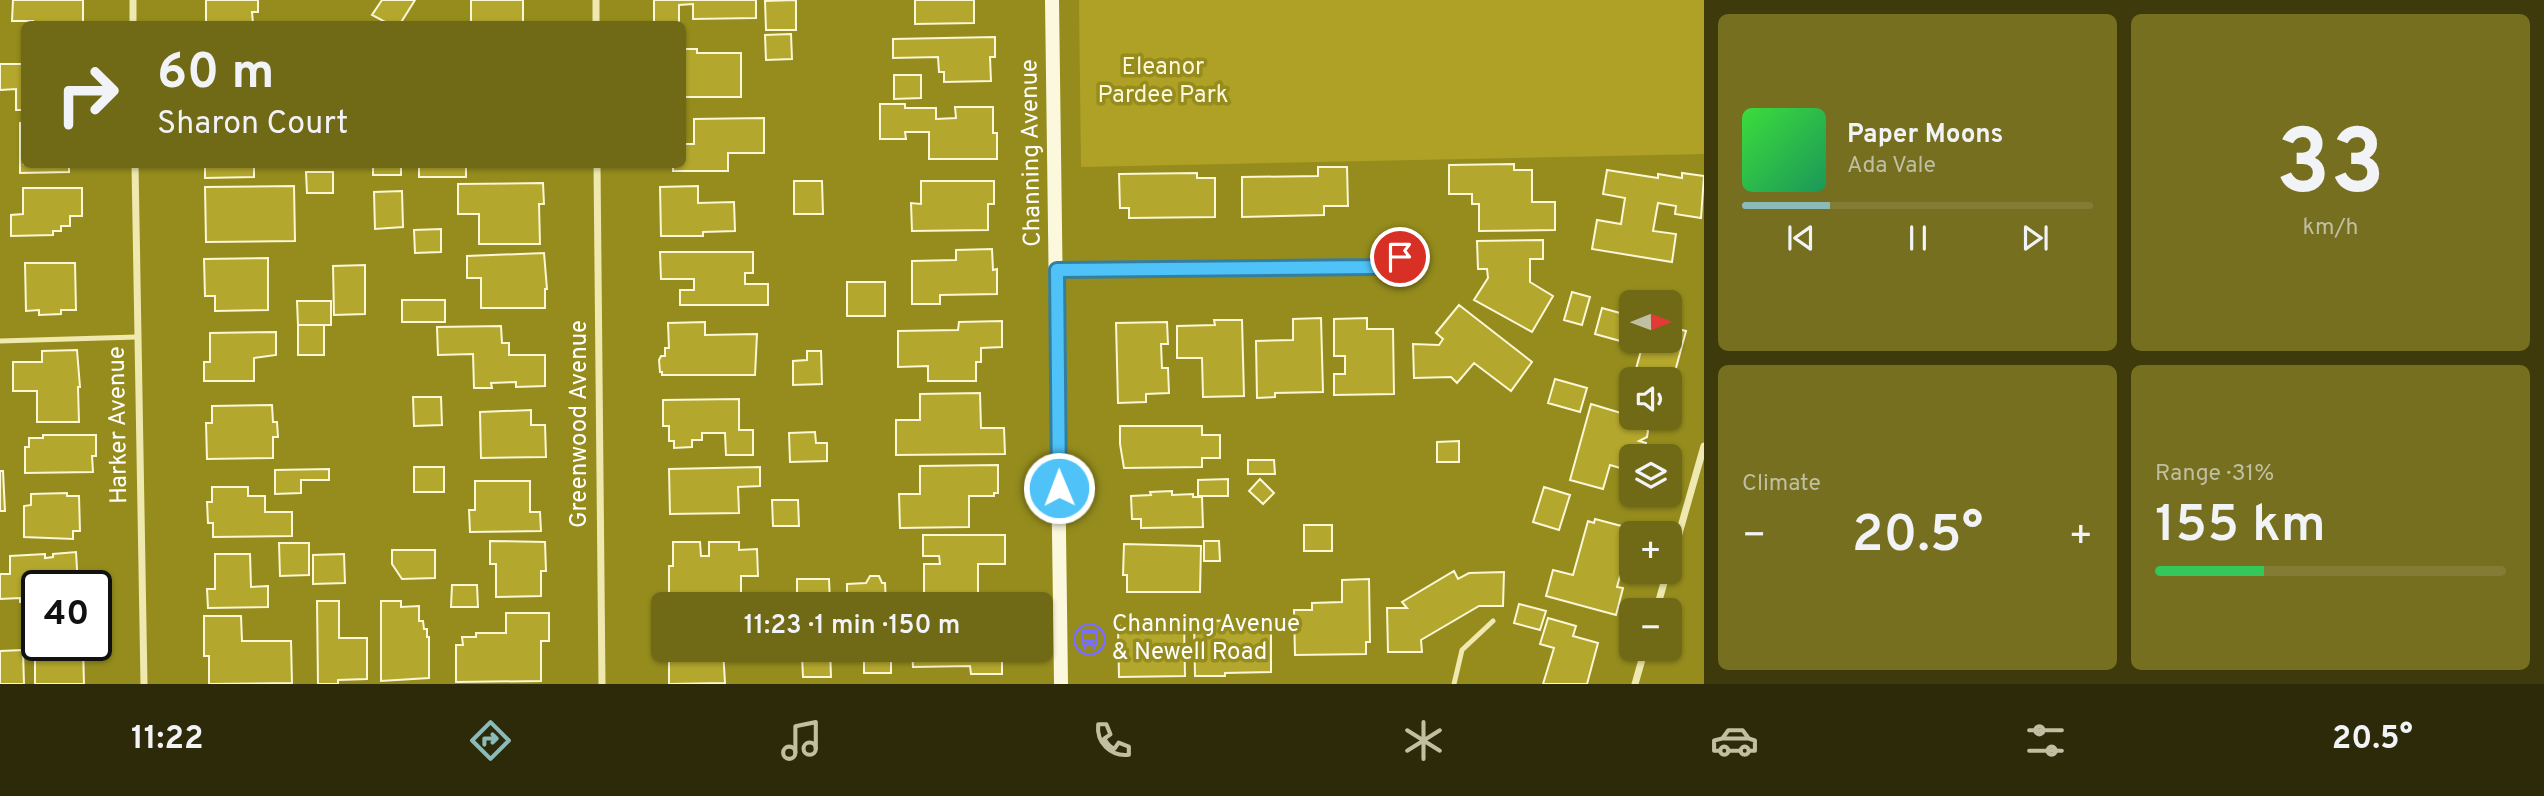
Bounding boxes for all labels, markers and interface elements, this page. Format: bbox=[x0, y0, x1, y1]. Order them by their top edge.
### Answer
text: 60 m bbox=[157, 44, 275, 106]
icon: right bbox=[42, 49, 133, 140]
park label: Eleanor Pardee Park bbox=[1097, 53, 1229, 111]
street label: Channing Avenue bbox=[1015, 59, 1049, 247]
text: Sharon Court bbox=[157, 105, 348, 145]
text: 33 bbox=[2276, 111, 2385, 226]
text: Paper Moons bbox=[1847, 119, 2003, 152]
text: Ada Vale bbox=[1847, 152, 1936, 181]
text: km/h bbox=[2303, 214, 2358, 243]
icon: previous bbox=[1782, 219, 1820, 257]
icon: pause bbox=[1899, 219, 1937, 257]
icon: next bbox=[2016, 219, 2054, 257]
pin bbox=[1370, 227, 1430, 287]
icon: arrive bbox=[1381, 238, 1419, 276]
north arrow bbox=[1619, 290, 1682, 354]
map controls bbox=[1619, 290, 1682, 661]
street label: Greenwood Avenue bbox=[565, 320, 595, 528]
street label: Harker Avenue bbox=[103, 346, 135, 504]
button: sound bbox=[1619, 367, 1682, 430]
button: layers bbox=[1619, 444, 1682, 507]
position arrow bbox=[1022, 451, 1096, 525]
text: Range · 31% bbox=[2155, 460, 2274, 489]
text: Climate bbox=[1742, 470, 1821, 499]
text: 155 km bbox=[2155, 494, 2326, 560]
text: 20.5° bbox=[1852, 504, 1983, 570]
text: − bbox=[1742, 513, 1767, 562]
text: + bbox=[2068, 513, 2093, 562]
button: + bbox=[1619, 521, 1682, 584]
speed limit sign: 40 bbox=[21, 570, 112, 661]
button: − bbox=[1619, 598, 1682, 661]
text: 11:23 · 1 min · 150 m bbox=[744, 610, 960, 643]
place label: Channing Avenue & Newell Road bbox=[1112, 610, 1300, 668]
bus stop icon: Channing Avenue & Newell Road bbox=[1072, 622, 1106, 656]
icon: directions bbox=[466, 716, 515, 765]
icon: music bbox=[777, 716, 826, 765]
icon: phone bbox=[1088, 716, 1137, 765]
icon: climate bbox=[1399, 716, 1448, 765]
icon: car bbox=[1710, 716, 1759, 765]
icon: filters bbox=[2021, 716, 2070, 765]
text: 11:22 bbox=[131, 720, 204, 760]
text: 20.5° bbox=[2332, 720, 2413, 760]

